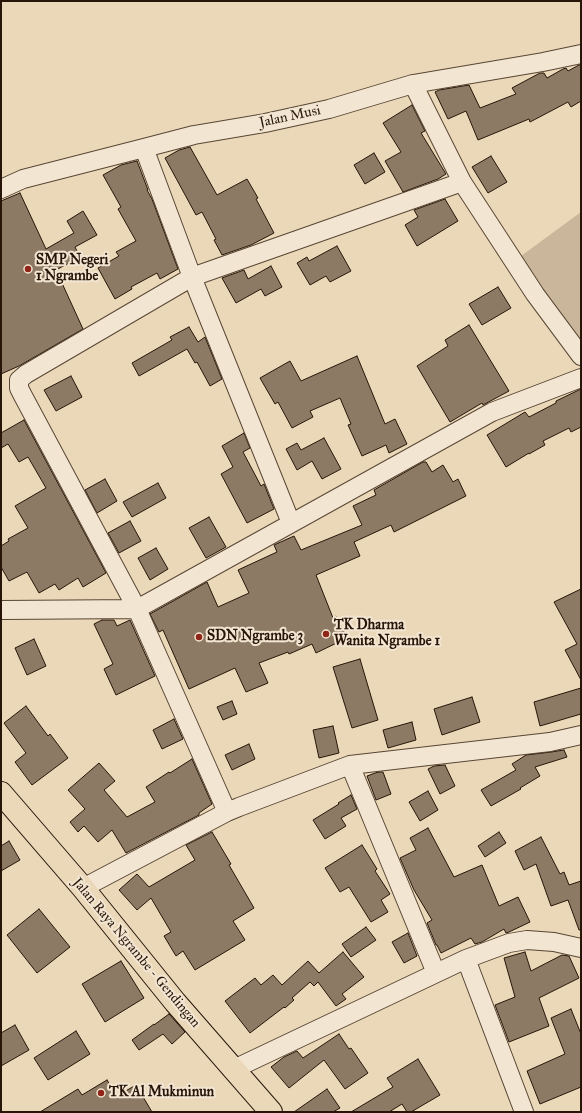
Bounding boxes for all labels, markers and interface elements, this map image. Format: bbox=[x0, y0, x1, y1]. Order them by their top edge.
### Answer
street label: Jalan Musi bbox=[258, 102, 322, 132]
place label: SMP Negeri 1 Ngrambe bbox=[36, 253, 108, 286]
marker: SMP Negeri 1 Ngrambe bbox=[23, 264, 33, 274]
place label: TK Dharma Wanita Ngrambe 1 bbox=[334, 618, 440, 650]
place label: SDN Ngrambe 3 bbox=[207, 629, 303, 645]
marker: TK Dharma Wanita Ngrambe 1 bbox=[321, 629, 331, 639]
marker: SDN Ngrambe 3 bbox=[194, 632, 204, 642]
street label: Jalan Raya Ngrambe - Gendingan bbox=[68, 875, 204, 1031]
place label: TK Al Mukminun bbox=[109, 1085, 214, 1101]
marker: TK Al Mukminun bbox=[96, 1088, 106, 1098]

